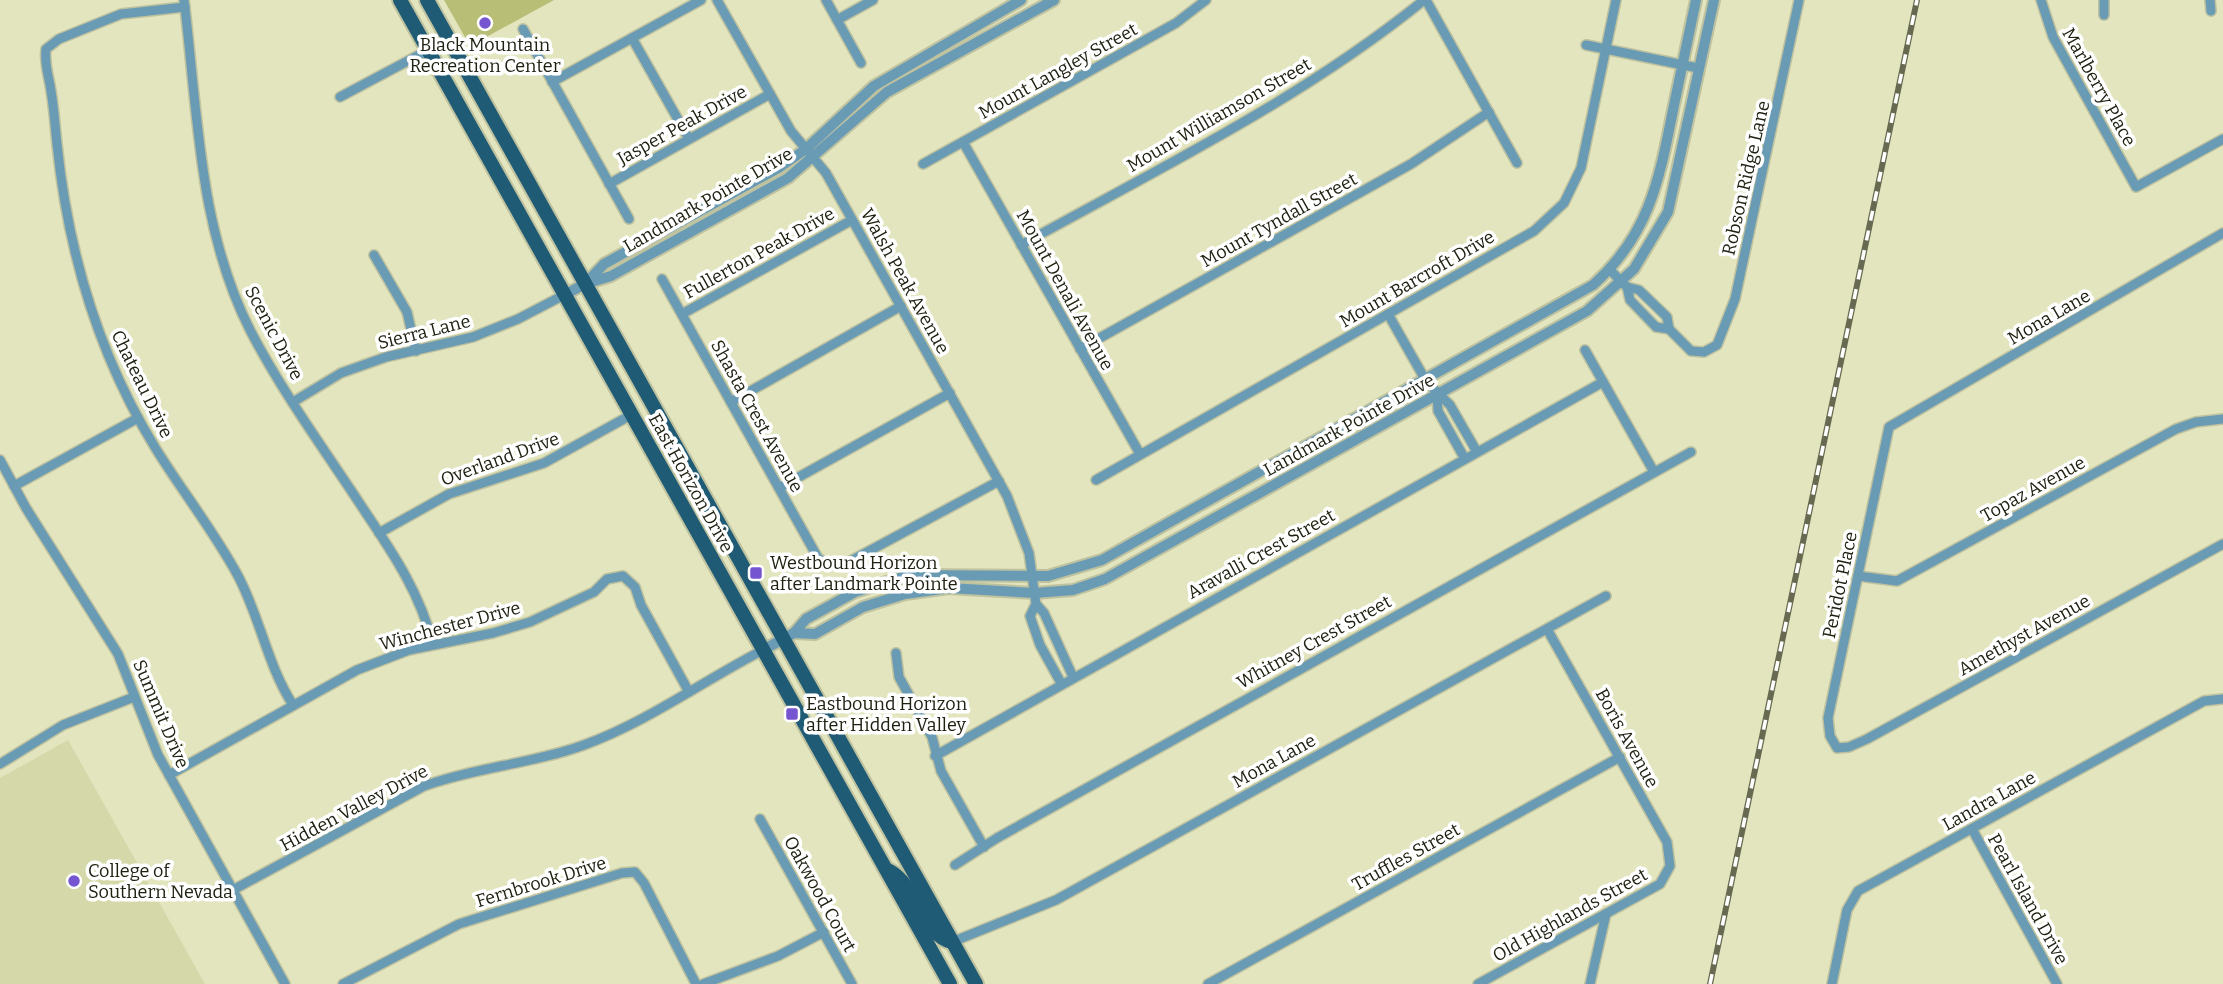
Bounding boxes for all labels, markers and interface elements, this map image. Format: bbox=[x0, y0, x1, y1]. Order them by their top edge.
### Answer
marker: Black Mountain Recreation Center bbox=[477, 15, 493, 31]
street label: Mount Langley Street bbox=[975, 18, 1142, 124]
street label: Marlberry Place bbox=[2057, 24, 2141, 150]
place label: Black Mountain Recreation Center bbox=[409, 34, 561, 77]
street label: Mount Williamson Street bbox=[1123, 53, 1315, 177]
street label: Jasper Peak Drive bbox=[613, 80, 750, 170]
street label: Robson Ridge Lane bbox=[1718, 99, 1774, 257]
street label: Landmark Pointe Drive bbox=[619, 143, 797, 257]
street label: Mount Tyndall Street bbox=[1197, 168, 1361, 272]
street label: Fullerton Peak Drive bbox=[680, 202, 838, 304]
street label: Walsh Peak Avenue bbox=[856, 205, 954, 357]
street label: Mount Denali Avenue bbox=[1012, 206, 1118, 374]
street label: Mount Barcroft Drive bbox=[1336, 226, 1498, 332]
street label: Scenic Drive bbox=[240, 282, 308, 384]
street label: Mona Lane bbox=[2004, 285, 2094, 349]
street label: Sierra Lane bbox=[375, 310, 473, 354]
street label: Chateau Drive bbox=[106, 326, 178, 442]
street label: Shasta Crest Avenue bbox=[706, 336, 808, 496]
street label: Landmark Pointe Drive bbox=[1260, 369, 1438, 481]
street label: East Horizon Drive bbox=[644, 410, 738, 556]
street label: Overland Drive bbox=[438, 427, 562, 491]
street label: Topaz Avenue bbox=[1977, 451, 2089, 527]
street label: Aravalli Crest Street bbox=[1183, 504, 1339, 604]
street label: Peridot Place bbox=[1818, 530, 1862, 640]
place label: Westbound Horizon after Landmark Pointe bbox=[770, 552, 958, 595]
marker: Westbound Horizon after Landmark Pointe bbox=[748, 565, 764, 581]
street label: Whitney Crest Street bbox=[1233, 590, 1396, 694]
street label: Amethyst Avenue bbox=[1954, 590, 2094, 680]
street label: Winchester Drive bbox=[377, 597, 523, 655]
street label: Summit Drive bbox=[128, 656, 194, 772]
street label: Boris Avenue bbox=[1591, 684, 1663, 792]
place label: Eastbound Horizon after Hidden Valley bbox=[806, 693, 968, 736]
marker: Eastbound Horizon after Hidden Valley bbox=[784, 706, 800, 722]
street label: Mona Lane bbox=[1229, 729, 1319, 793]
street label: Hidden Valley Drive bbox=[276, 760, 432, 856]
street label: Landra Lane bbox=[1939, 766, 2039, 836]
street label: Truffles Street bbox=[1348, 818, 1464, 896]
street label: Pearl Island Drive bbox=[1983, 830, 2073, 968]
street label: Oakwood Court bbox=[779, 832, 861, 956]
street label: Fernbrook Drive bbox=[473, 852, 609, 912]
place label: College of Southern Nevada bbox=[88, 860, 233, 903]
street label: Old Highlands Street bbox=[1489, 863, 1652, 967]
marker: College of Southern Nevada bbox=[66, 873, 82, 889]

